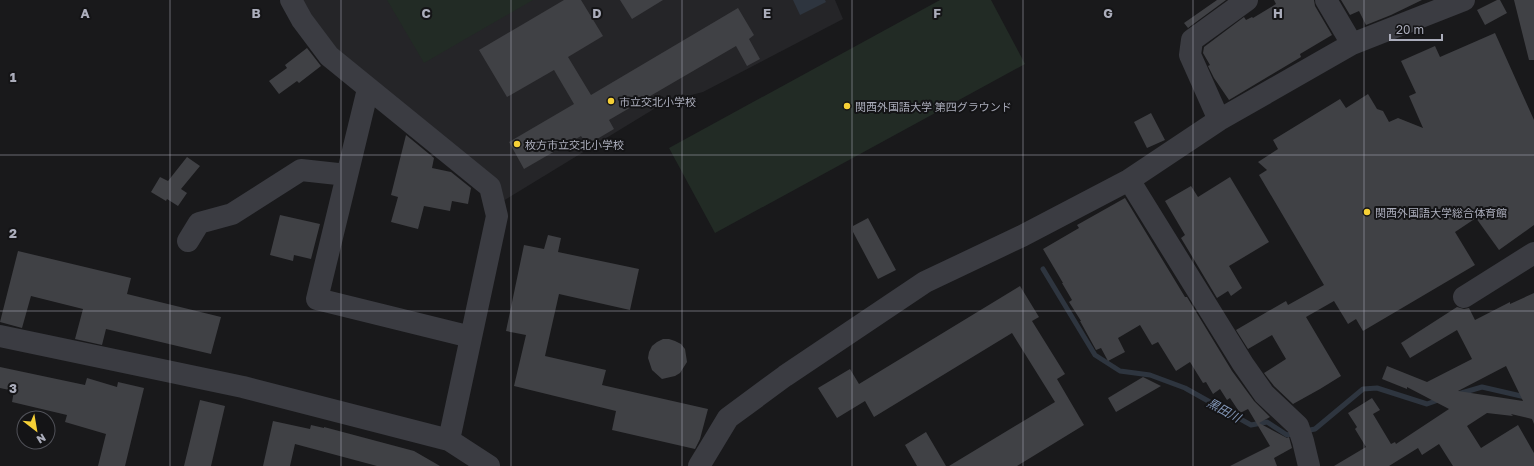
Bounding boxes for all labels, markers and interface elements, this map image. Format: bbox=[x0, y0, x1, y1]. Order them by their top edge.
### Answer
text: A bbox=[80, 5, 90, 21]
text: B bbox=[251, 5, 261, 21]
text: C bbox=[421, 5, 431, 21]
text: D bbox=[592, 5, 602, 21]
text: E bbox=[763, 5, 771, 21]
text: F bbox=[933, 5, 941, 21]
text: G bbox=[1103, 5, 1113, 21]
text: H bbox=[1273, 5, 1283, 21]
scale bar bbox=[1390, 16, 1442, 42]
text: 20 m bbox=[1396, 22, 1424, 37]
text: 1 bbox=[10, 69, 17, 85]
place label: 市立交北小学校 bbox=[619, 95, 696, 108]
marker: 市立交北小学校 bbox=[606, 96, 616, 106]
place label: 関西外国語大学 第四グラウンド bbox=[855, 100, 1012, 113]
marker: 関西外国語大学 第四グラウンド bbox=[842, 101, 852, 111]
place label: 枚方市立交北小学校 bbox=[525, 138, 624, 151]
marker: 枚方市立交北小学校 bbox=[512, 139, 522, 149]
place label: 関西外国語大学総合体育館 bbox=[1375, 206, 1507, 219]
marker: 関西外国語大学総合体育館 bbox=[1362, 207, 1372, 217]
text: 2 bbox=[9, 225, 17, 241]
text: 3 bbox=[9, 380, 17, 396]
water label: 黒田川 bbox=[1205, 395, 1245, 426]
north arrow bbox=[16, 410, 56, 450]
text: N bbox=[34, 431, 48, 447]

